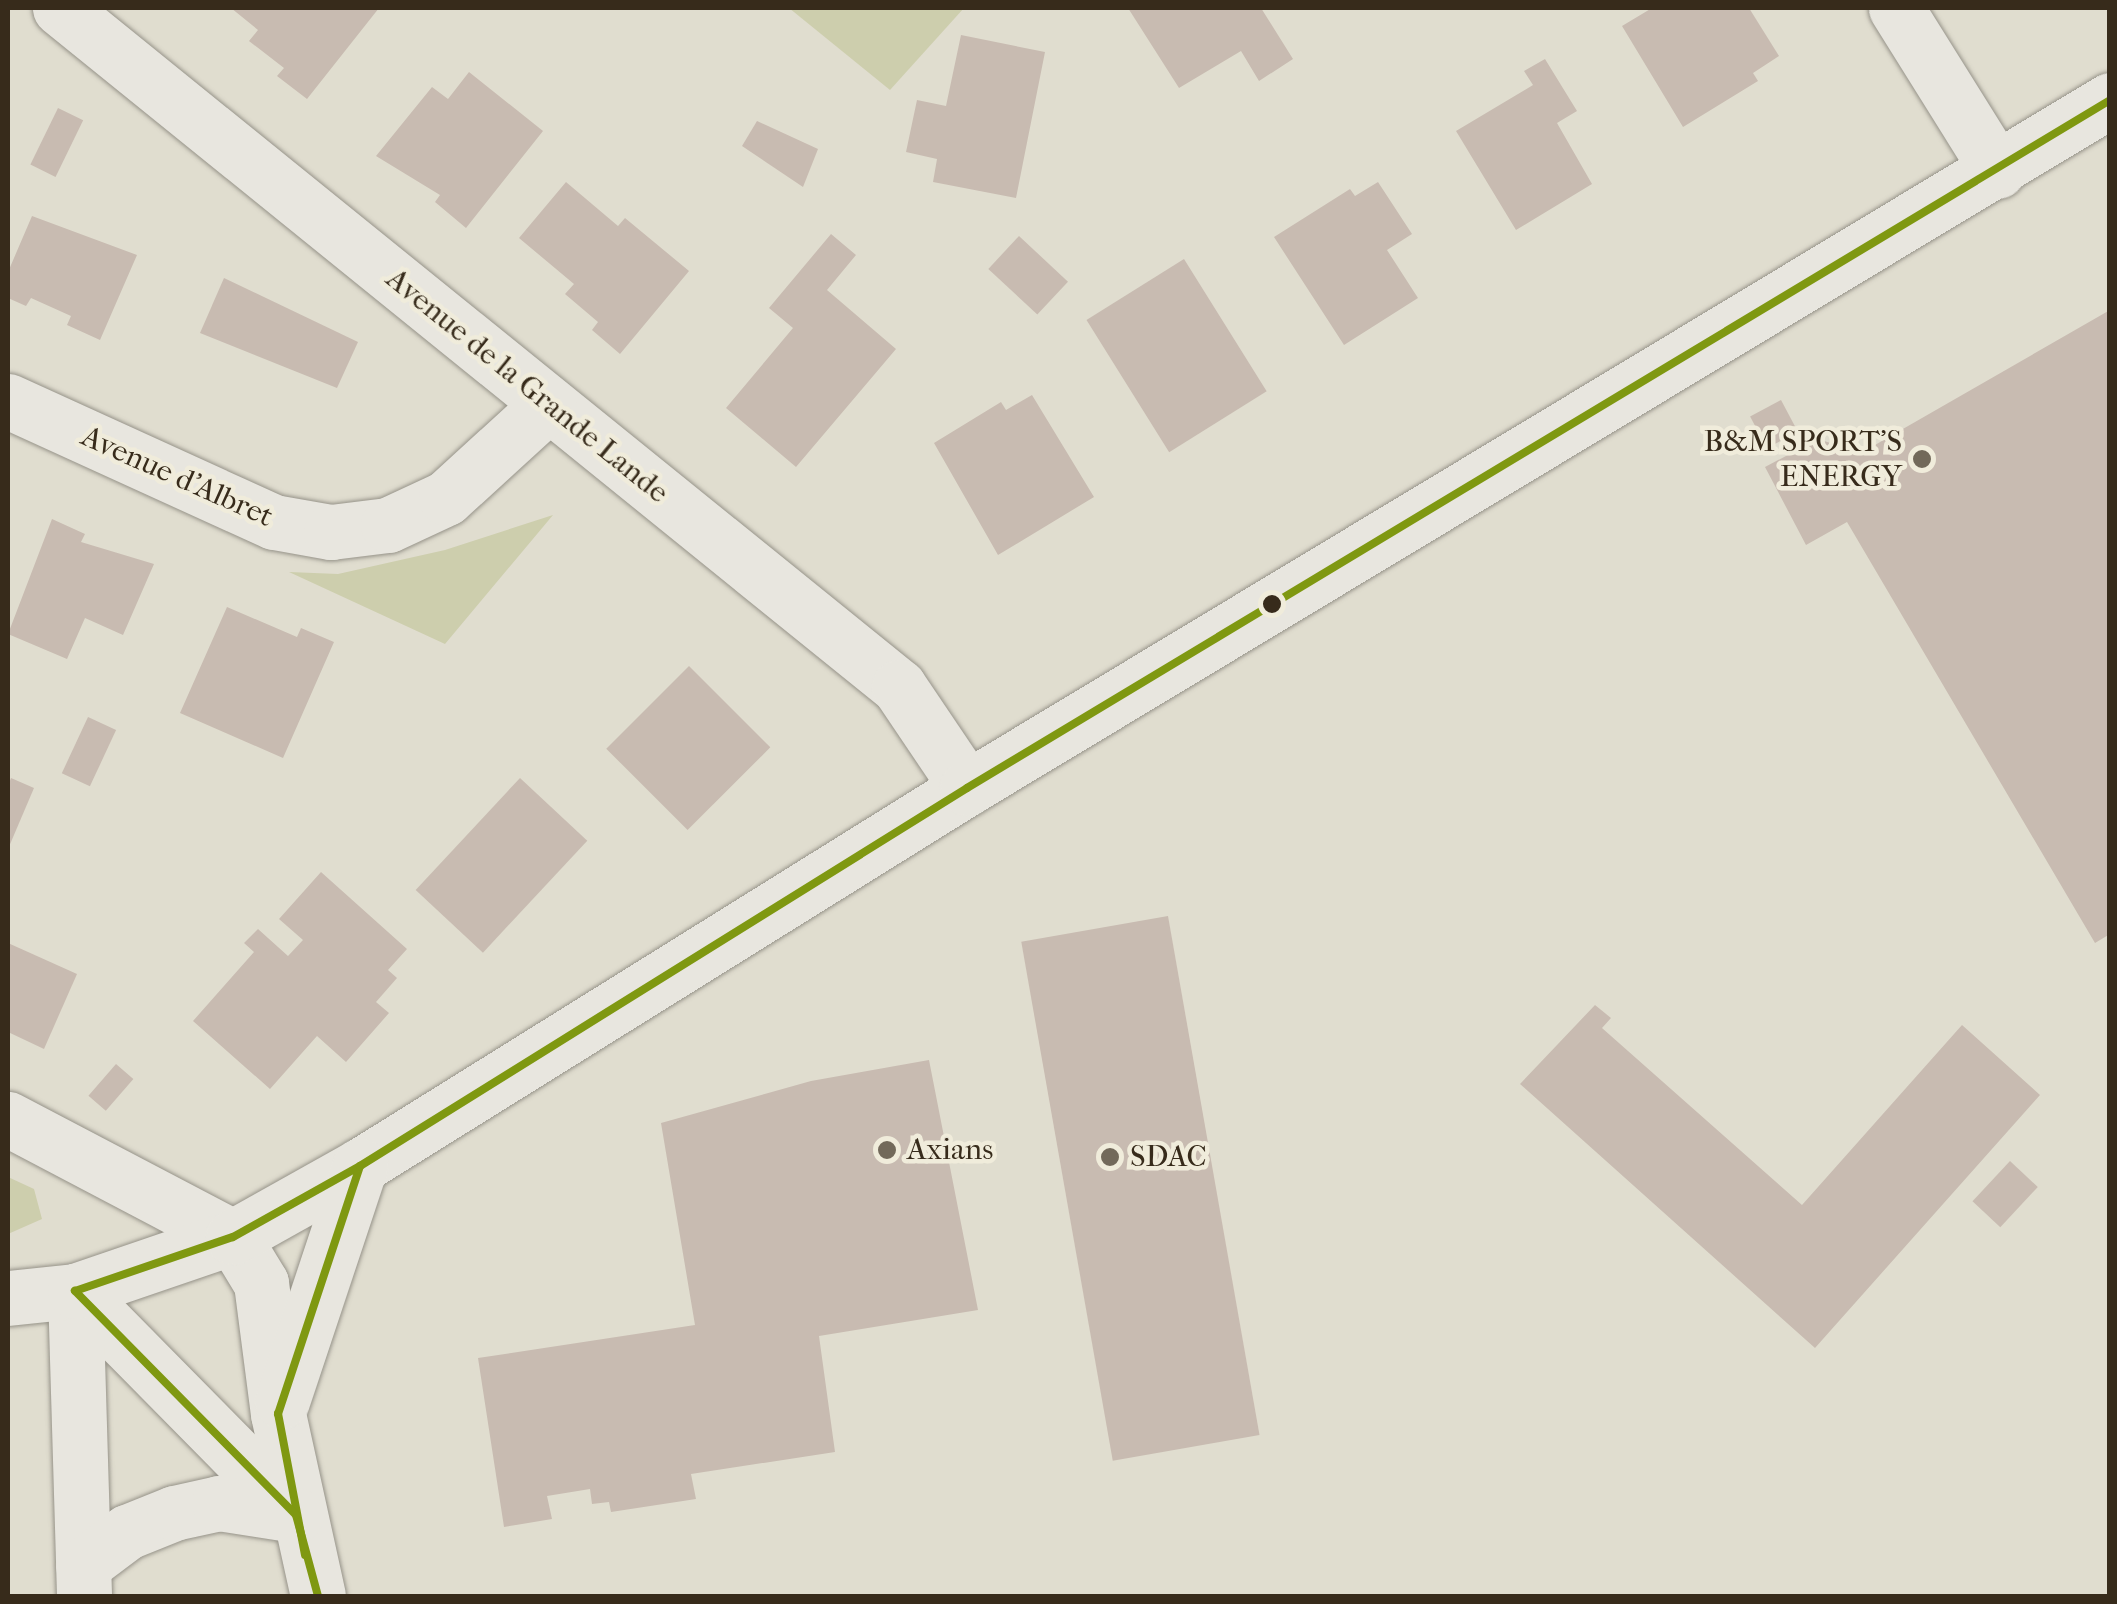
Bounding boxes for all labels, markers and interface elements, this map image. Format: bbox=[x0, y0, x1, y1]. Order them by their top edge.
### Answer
street label: Avenue de la Grande Lande bbox=[379, 261, 675, 511]
street label: Avenue d'Albret bbox=[76, 419, 278, 535]
place label: B&M SPORT'S ENERGY bbox=[1704, 424, 1902, 494]
marker: B&M SPORT'S ENERGY bbox=[1911, 448, 1933, 470]
unlabelled marker bbox=[1262, 594, 1282, 614]
place label: Axians bbox=[907, 1132, 993, 1168]
marker: Axians bbox=[876, 1139, 898, 1161]
place label: SDAC bbox=[1130, 1139, 1207, 1175]
marker: SDAC bbox=[1099, 1146, 1121, 1168]

